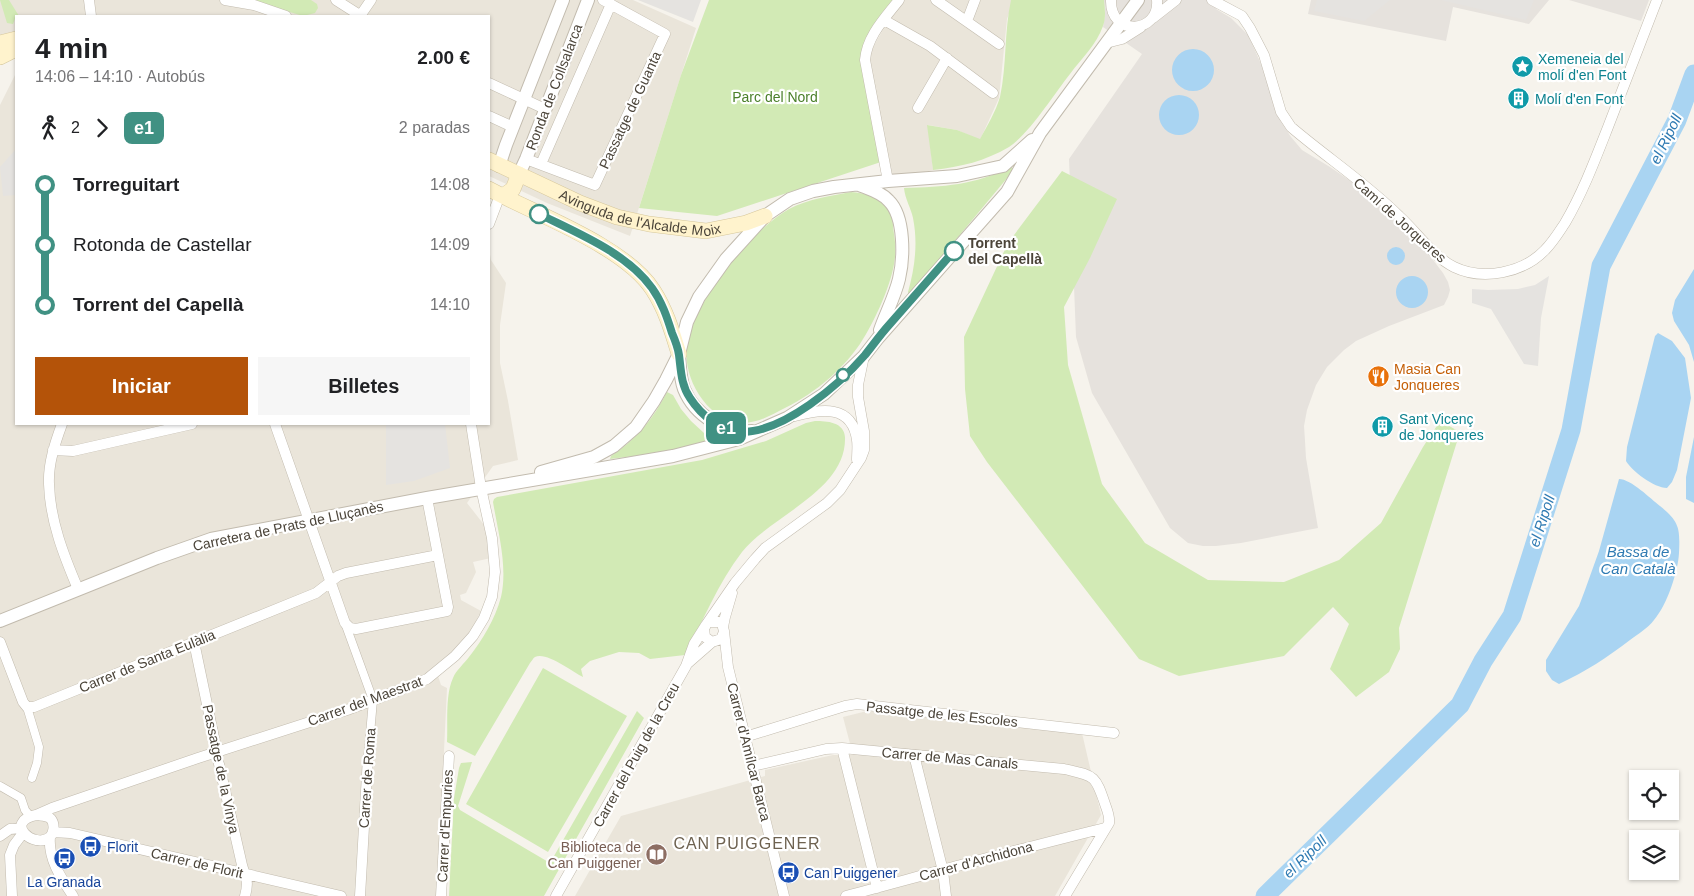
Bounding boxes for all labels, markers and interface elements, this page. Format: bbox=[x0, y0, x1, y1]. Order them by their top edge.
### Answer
street label: Ronda de Collsalarca bbox=[523, 21, 586, 152]
text: 4 min bbox=[35, 33, 108, 64]
text: 2.00 € bbox=[417, 47, 470, 68]
street label: Passatge de Guanta bbox=[596, 49, 664, 171]
place label: Xemeneia del molí d'en Font bbox=[1538, 51, 1626, 83]
place icon: Xemeneia del molí d'en Font bbox=[1510, 55, 1534, 79]
text: 14:06 – 14:10 · Autobús bbox=[35, 68, 205, 85]
building icon: Molí d'en Font bbox=[1507, 87, 1531, 111]
park label: Parc del Nord bbox=[732, 89, 818, 105]
place label: Molí d'en Font bbox=[1535, 91, 1623, 107]
water label: el Ripoll bbox=[1646, 110, 1685, 166]
icon: walk bbox=[35, 114, 63, 142]
icon: forward bbox=[88, 114, 116, 142]
text: e1 bbox=[134, 118, 154, 138]
text: 2 bbox=[71, 119, 80, 136]
text: 2 paradas bbox=[399, 119, 470, 136]
text: Torreguitart bbox=[73, 174, 179, 195]
street label: Camí de Jorqueres bbox=[1350, 174, 1450, 266]
text: 14:08 bbox=[430, 176, 470, 193]
street label: Avinguda de l'Alcalde Moix bbox=[557, 186, 722, 239]
unlabelled marker bbox=[529, 204, 549, 224]
text: Rotonda de Castellar bbox=[73, 234, 252, 255]
place label: Torrent del Capellà bbox=[968, 235, 1042, 267]
text: 14:09 bbox=[430, 236, 470, 253]
marker: Torrent del Capellà bbox=[944, 241, 964, 261]
text: Torrent del Capellà bbox=[73, 294, 244, 315]
text: 14:10 bbox=[430, 296, 470, 313]
button: Iniciar bbox=[35, 357, 248, 415]
button: Billetes bbox=[258, 357, 470, 415]
place label: Masia Can Jonqueres bbox=[1394, 361, 1461, 393]
restaurant icon: Masia Can Jonqueres bbox=[1366, 365, 1390, 389]
unlabelled marker bbox=[836, 368, 850, 382]
place label: Sant Vicenç de Jonqueres bbox=[1399, 411, 1484, 443]
line badge: e1 bbox=[704, 412, 748, 444]
building icon: Sant Vicenç de Jonqueres bbox=[1371, 415, 1395, 439]
text: e1 bbox=[716, 418, 736, 438]
water label: el Ripoll bbox=[1525, 492, 1558, 549]
street label: Carretera de Prats de Lluçanès bbox=[191, 498, 385, 554]
water label: Bassa de Can Català bbox=[1600, 543, 1676, 577]
street label: Carrer de Santa Eulàlia bbox=[77, 626, 218, 696]
street label: Carrer del Maestrat bbox=[306, 673, 424, 729]
street label: Carrer del Puig de la Creu bbox=[590, 680, 682, 830]
street label: Carrer d'Amílcar Barca bbox=[724, 681, 774, 823]
street label: Passatge de les Escoles bbox=[865, 698, 1019, 730]
street label: Passatge de la Vinya bbox=[200, 703, 243, 835]
street label: Carrer de Roma bbox=[356, 727, 378, 829]
street label: Carrer de Mas Canals bbox=[881, 744, 1019, 772]
street label: Carrer d'Empuries bbox=[434, 769, 456, 883]
map controls bbox=[1629, 770, 1679, 880]
button: locate bbox=[1629, 770, 1679, 820]
button: layers bbox=[1629, 830, 1679, 880]
water label: el Ripoll bbox=[1280, 832, 1330, 881]
bus stop icon: Florit bbox=[79, 835, 103, 859]
district label: CAN PUIGGENER bbox=[673, 835, 821, 852]
street label: Carrer d'Archidona bbox=[917, 838, 1035, 884]
place label: Florit bbox=[107, 839, 138, 855]
place label: Biblioteca de Can Puiggener bbox=[548, 839, 641, 871]
library icon: Biblioteca de Can Puiggener bbox=[645, 843, 669, 867]
street label: Carrer de Florit bbox=[149, 845, 245, 881]
bus stop icon: La Granada bbox=[52, 847, 76, 871]
bus stop icon: Can Puiggener bbox=[776, 861, 800, 885]
place label: Can Puiggener bbox=[804, 865, 898, 881]
place label: La Granada bbox=[27, 874, 101, 890]

